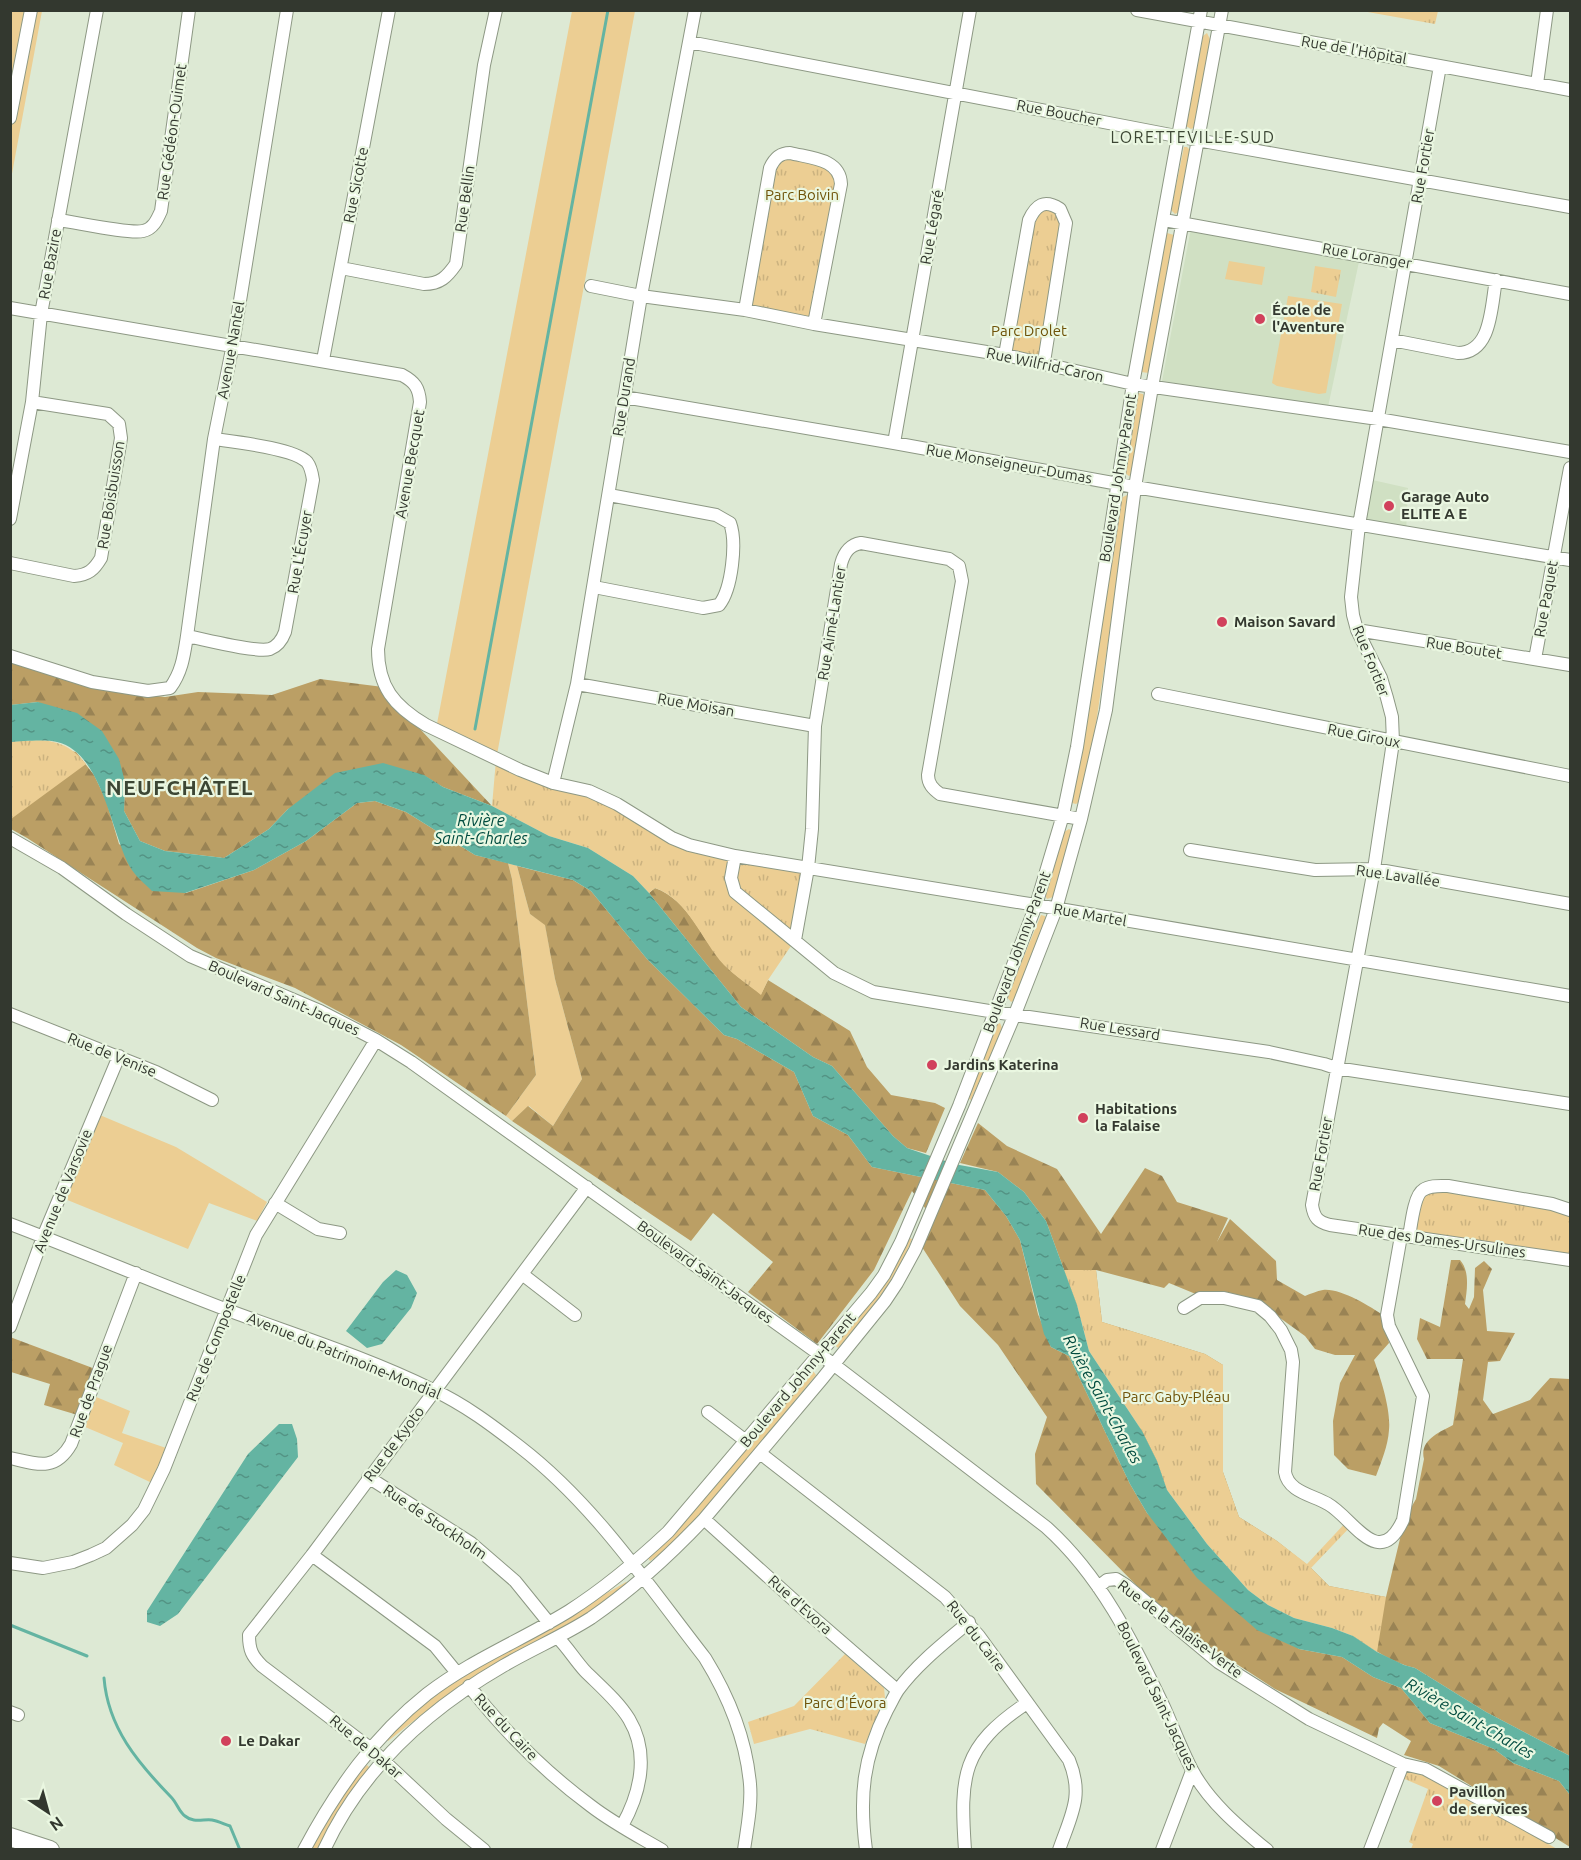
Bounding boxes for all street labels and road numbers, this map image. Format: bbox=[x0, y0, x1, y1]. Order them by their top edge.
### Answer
street label: Rue de l'Hôpital bbox=[1300, 32, 1408, 67]
street label: Rue Gédéon-Ouimet bbox=[154, 63, 190, 201]
street label: Rue Boucher bbox=[1015, 96, 1103, 129]
street label: Rue Fortier bbox=[1408, 127, 1437, 205]
street label: Rue Sicotte bbox=[340, 146, 371, 224]
street label: Rue Bellin bbox=[451, 164, 478, 234]
street label: Rue Légaré bbox=[917, 188, 946, 266]
street label: Rue Bazire bbox=[35, 227, 64, 301]
street label: Rue Loranger bbox=[1321, 239, 1413, 272]
street label: Avenue Nantel bbox=[214, 300, 247, 400]
street label: Rue Wilfrid-Caron bbox=[985, 344, 1105, 385]
street label: Rue Durand bbox=[609, 356, 638, 438]
street label: Boulevard Johnny-Parent bbox=[1096, 392, 1139, 563]
street label: Avenue Becquet bbox=[392, 408, 427, 520]
street label: Rue Boisbuisson bbox=[94, 440, 127, 550]
street label: Rue Monseigneur-Dumas bbox=[925, 441, 1094, 487]
street label: Rue L'Écuyer bbox=[284, 509, 315, 595]
street label: Rue Paquet bbox=[1530, 559, 1561, 639]
street label: Rue Aimé-Lantier bbox=[814, 564, 849, 682]
street label: Rue Fortier bbox=[1349, 623, 1394, 699]
street label: Rue Boutet bbox=[1425, 633, 1503, 662]
street label: Rue Moisan bbox=[656, 689, 736, 720]
street label: Rue Giroux bbox=[1326, 720, 1402, 751]
street label: Rue Lavallée bbox=[1355, 861, 1441, 890]
street label: Boulevard Johnny-Parent bbox=[979, 869, 1054, 1035]
street label: Rue Martel bbox=[1052, 900, 1128, 929]
street label: Boulevard Saint-Jacques bbox=[206, 957, 362, 1039]
street label: Rue Lessard bbox=[1079, 1014, 1161, 1043]
street label: Rue de Venise bbox=[65, 1029, 159, 1080]
street label: Rue Fortier bbox=[1306, 1115, 1335, 1193]
street label: Avenue de Varsovie bbox=[30, 1127, 95, 1255]
street label: Boulevard Saint-Jacques bbox=[634, 1217, 776, 1327]
street label: Rue des Dames-Ursulines bbox=[1357, 1220, 1527, 1261]
street label: Rue de Compostelle bbox=[182, 1272, 249, 1404]
street label: Avenue du Patrimoine-Mondial bbox=[245, 1309, 444, 1402]
street label: Boulevard Johnny-Parent bbox=[736, 1309, 859, 1450]
street label: Rue de Prague bbox=[66, 1342, 115, 1440]
street label: Rue de Kyoto bbox=[360, 1403, 427, 1485]
street label: Rue de Stockholm bbox=[380, 1481, 490, 1563]
street label: Rue d'Evora bbox=[765, 1572, 836, 1638]
street label: Rue de la Falaise-Verte bbox=[1115, 1576, 1246, 1681]
street label: Rue du Caire bbox=[944, 1597, 1009, 1674]
street label: Boulevard Saint-Jacques bbox=[1114, 1619, 1201, 1773]
street label: Rue du Caire bbox=[471, 1690, 542, 1764]
street label: Rue de Dakar bbox=[327, 1711, 406, 1782]

